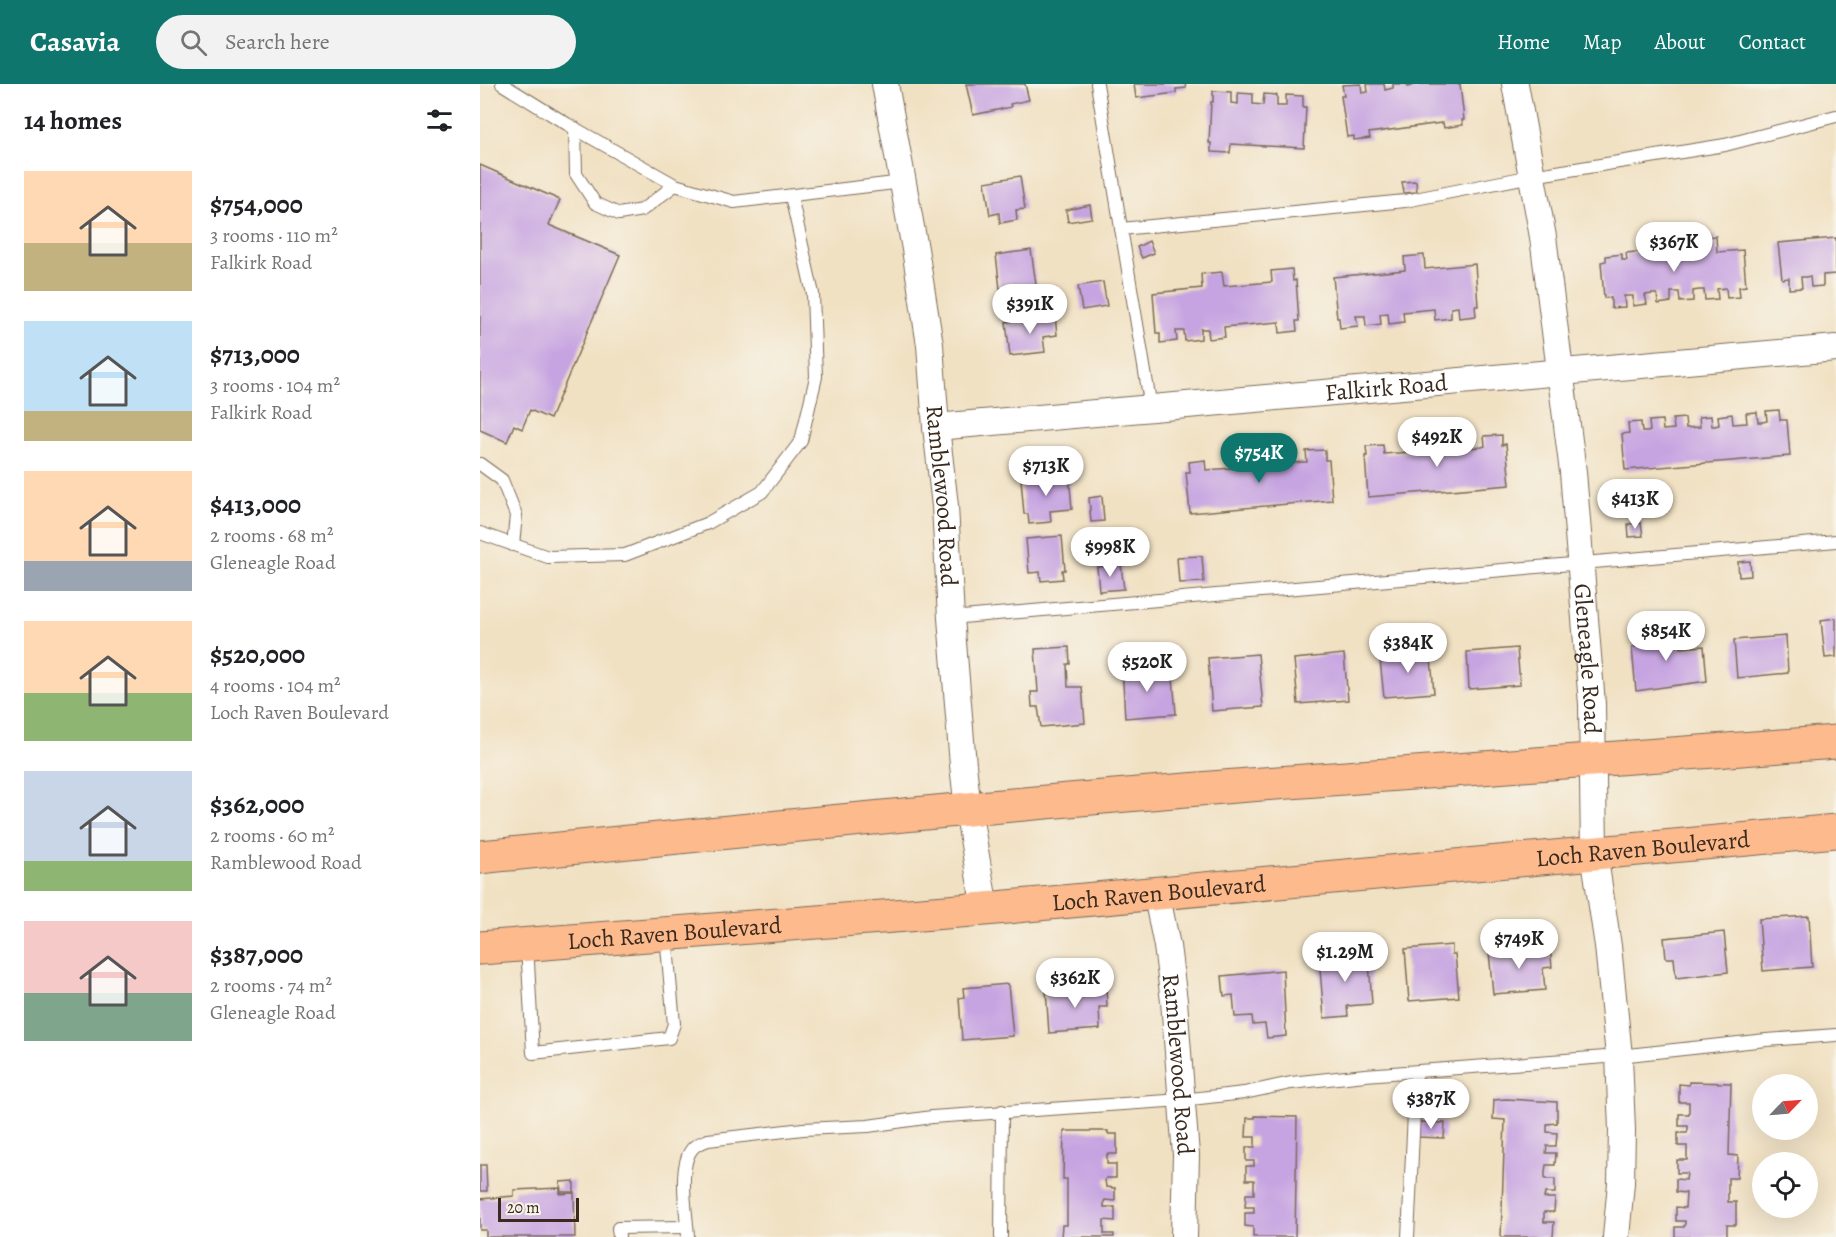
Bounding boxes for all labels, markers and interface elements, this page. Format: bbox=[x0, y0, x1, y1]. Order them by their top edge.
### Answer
search box bbox=[156, 15, 576, 69]
text: Casavia bbox=[30, 23, 120, 61]
icon: search bbox=[177, 26, 210, 59]
text: Search here bbox=[225, 27, 330, 57]
text: Home bbox=[1497, 28, 1550, 56]
text: Map bbox=[1583, 28, 1621, 56]
text: About bbox=[1654, 28, 1706, 56]
text: Contact bbox=[1739, 28, 1806, 56]
text: 14 homes bbox=[24, 103, 122, 138]
icon: filters bbox=[423, 104, 456, 137]
text: $754,000 bbox=[210, 187, 303, 222]
icon: home bbox=[72, 195, 144, 267]
text: 3 rooms · 110 m² bbox=[210, 222, 338, 249]
pin: $367K bbox=[1632, 222, 1716, 273]
text: $367K bbox=[1650, 228, 1698, 255]
text: Falkirk Road bbox=[210, 249, 312, 276]
pin: $391K bbox=[988, 284, 1072, 335]
text: $391K bbox=[1006, 290, 1054, 317]
text: $713,000 bbox=[210, 337, 300, 372]
icon: home bbox=[72, 345, 144, 417]
street label: Falkirk Road bbox=[1324, 366, 1449, 409]
text: 3 rooms · 104 m² bbox=[210, 372, 340, 399]
text: Falkirk Road bbox=[210, 399, 312, 426]
street label: Ramblewood Road bbox=[918, 404, 965, 587]
pin: $492K bbox=[1395, 417, 1479, 468]
text: $492K bbox=[1412, 423, 1462, 450]
pin: $754K bbox=[1217, 433, 1301, 484]
text: $754K bbox=[1235, 439, 1283, 466]
pin: $713K bbox=[1004, 446, 1088, 497]
text: $713K bbox=[1023, 452, 1069, 479]
pin: $413K bbox=[1593, 479, 1677, 530]
text: $413K bbox=[1611, 485, 1659, 512]
text: $413,000 bbox=[210, 487, 301, 522]
icon: home bbox=[72, 495, 144, 567]
text: 2 rooms · 68 m² bbox=[210, 522, 334, 549]
pin: $998K bbox=[1068, 527, 1152, 578]
text: $998K bbox=[1085, 533, 1135, 560]
text: Gleneagle Road bbox=[210, 549, 336, 576]
street label: Gleneagle Road bbox=[1566, 582, 1608, 735]
pin: $854K bbox=[1624, 611, 1708, 662]
text: $854K bbox=[1641, 617, 1691, 644]
pin: $384K bbox=[1366, 623, 1450, 674]
text: $384K bbox=[1383, 629, 1433, 656]
text: $520,000 bbox=[210, 637, 305, 672]
pin: $520K bbox=[1105, 642, 1189, 693]
icon: home bbox=[72, 645, 144, 717]
text: $520K bbox=[1122, 648, 1172, 675]
text: 4 rooms · 104 m² bbox=[210, 672, 341, 699]
text: Loch Raven Boulevard bbox=[210, 699, 389, 726]
text: $362,000 bbox=[210, 787, 304, 822]
icon: home bbox=[72, 795, 144, 867]
text: 2 rooms · 60 m² bbox=[210, 822, 334, 849]
street label: Loch Raven Boulevard bbox=[1534, 823, 1751, 874]
text: Ramblewood Road bbox=[210, 849, 362, 876]
street label: Loch Raven Boulevard bbox=[1050, 867, 1267, 919]
street label: Loch Raven Boulevard bbox=[566, 909, 783, 957]
pin: $749K bbox=[1477, 919, 1561, 970]
text: $749K bbox=[1494, 925, 1544, 952]
pin: $1.29M bbox=[1296, 932, 1394, 983]
text: $387,000 bbox=[210, 937, 303, 972]
text: $1.29M bbox=[1316, 938, 1374, 965]
icon: home bbox=[72, 945, 144, 1017]
pin: $362K bbox=[1033, 958, 1117, 1009]
text: $362K bbox=[1050, 964, 1100, 991]
text: 2 rooms · 74 m² bbox=[210, 972, 332, 999]
street label: Ramblewood Road bbox=[1155, 972, 1202, 1156]
text: Gleneagle Road bbox=[210, 999, 336, 1026]
north arrow bbox=[1752, 1074, 1818, 1140]
map controls bbox=[1752, 1074, 1818, 1218]
pin: $387K bbox=[1389, 1079, 1473, 1130]
text: $387K bbox=[1406, 1085, 1456, 1112]
button: locate bbox=[1752, 1152, 1818, 1218]
scale bar bbox=[498, 1195, 579, 1222]
text: 20 m bbox=[507, 1197, 540, 1219]

